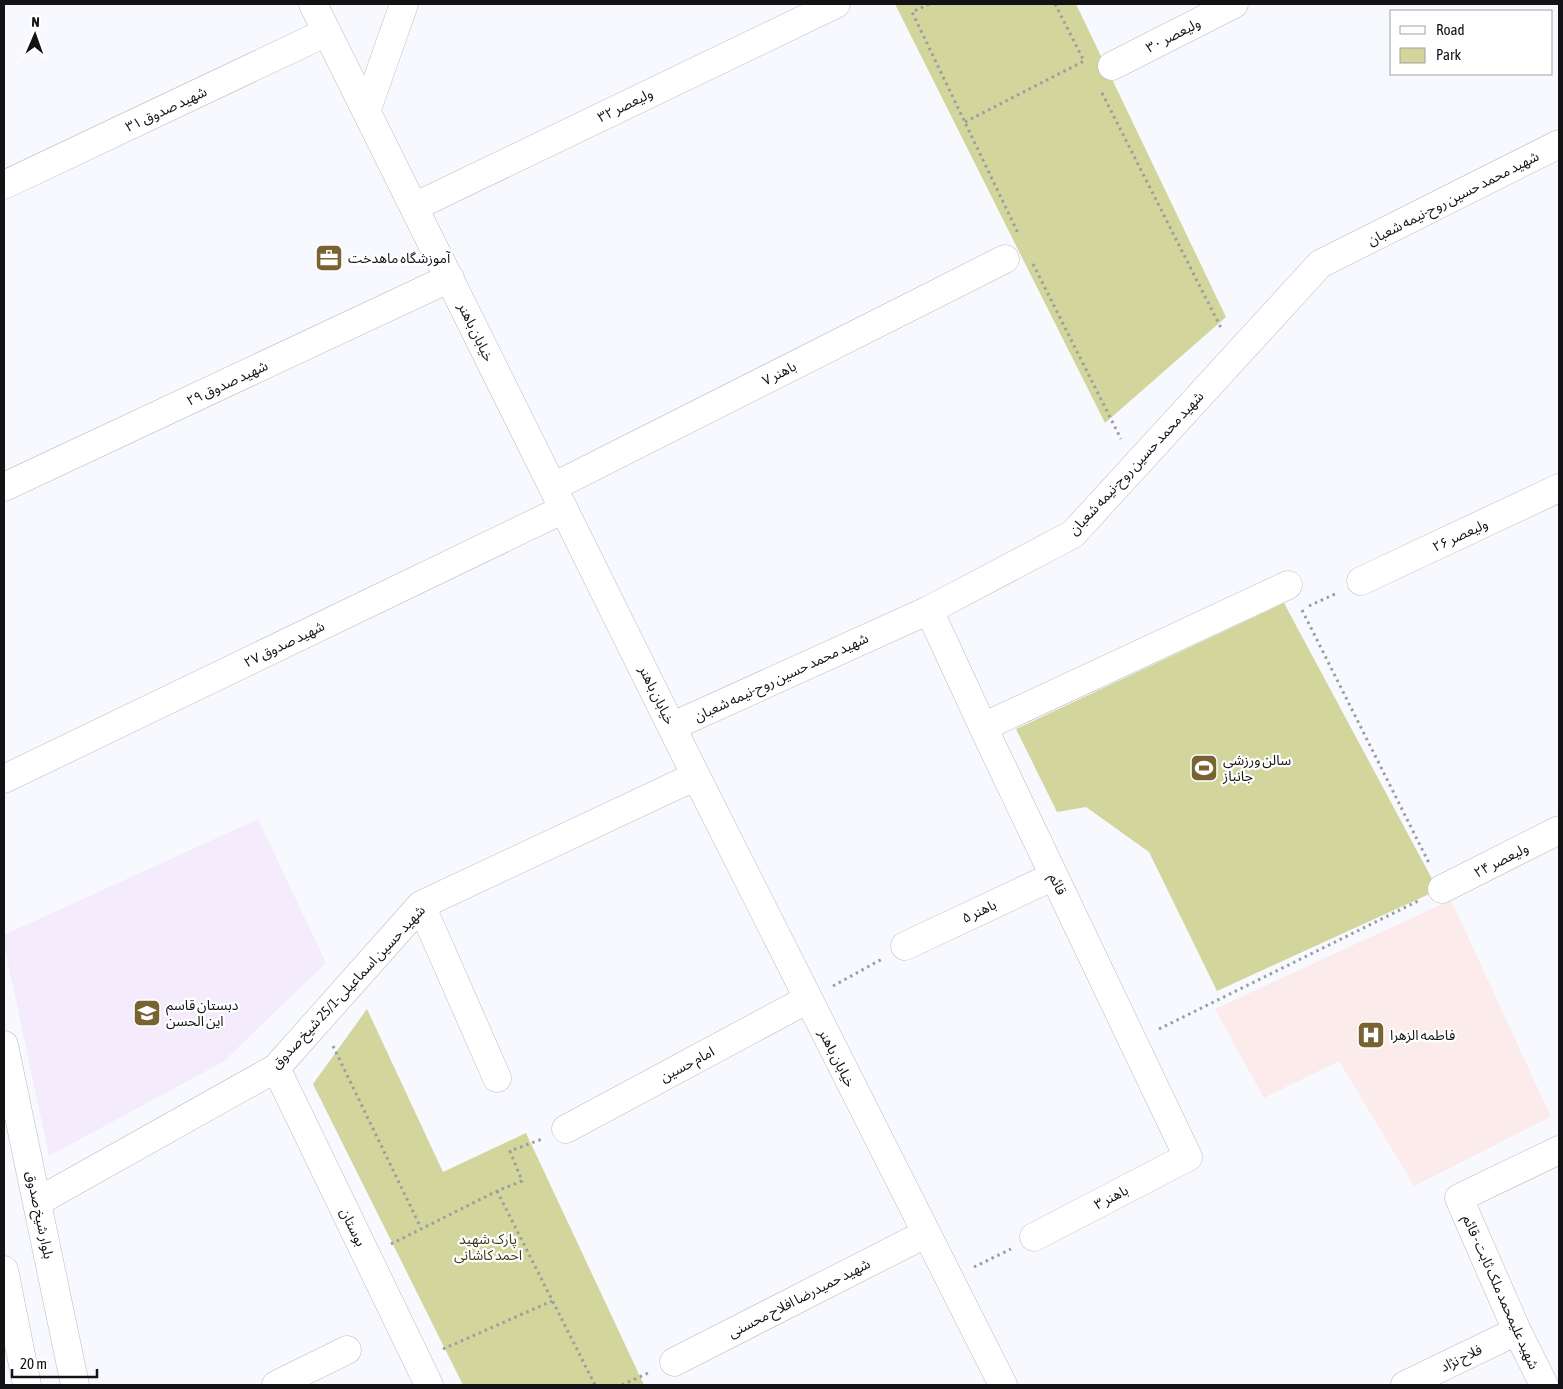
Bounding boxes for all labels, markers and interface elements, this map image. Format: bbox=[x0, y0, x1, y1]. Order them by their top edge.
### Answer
north arrow bbox=[10, 10, 60, 60]
legend bbox=[1390, 10, 1553, 75]
text: N bbox=[31, 14, 40, 30]
street label: ولیعصر ۳۰ bbox=[1143, 14, 1203, 56]
text: Road bbox=[1436, 21, 1465, 38]
text: Park bbox=[1436, 46, 1461, 63]
street label: شهید صدوق ۳۱ bbox=[123, 83, 210, 136]
street label: ولیعصر ۳۲ bbox=[595, 85, 656, 126]
street label: شهید محمد حسین روح-نیمه شعبان bbox=[1365, 148, 1543, 251]
office icon: آموزشگاه ماهدخت bbox=[314, 243, 344, 273]
place label: آموزشگاه ماهدخت bbox=[348, 250, 451, 267]
street label: خیابان باهنر bbox=[454, 299, 497, 364]
street label: شهید صدوق ۲۹ bbox=[184, 357, 271, 410]
street label: باهنر ۷ bbox=[759, 358, 799, 389]
street label: شهید محمد حسین روح-نیمه شعبان bbox=[1065, 388, 1209, 540]
street label: ولیعصر ۲۶ bbox=[1430, 515, 1491, 556]
street label: شهید صدوق ۲۷ bbox=[241, 618, 327, 671]
street label: شهید محمد حسین روح-نیمه شعبان bbox=[691, 630, 872, 727]
street label: خیابان باهنر bbox=[635, 662, 678, 727]
place label: سالن ورزشی جانباز bbox=[1222, 752, 1291, 785]
sports icon: سالن ورزشی جانباز bbox=[1189, 753, 1219, 783]
street label: ولیعصر ۲۴ bbox=[1471, 839, 1531, 881]
street label: قائم bbox=[1043, 871, 1070, 899]
street label: باهنر ۵ bbox=[959, 896, 999, 927]
street label: شهید حسین اسماعیلی-25/1 شیخ صدوق bbox=[268, 902, 430, 1074]
place label: دبستان قاسم این الحسن bbox=[166, 997, 239, 1030]
school or university icon: دبستان قاسم این الحسن bbox=[132, 998, 162, 1028]
hospital icon: فاطمه الزهرا bbox=[1356, 1020, 1386, 1050]
street label: خیابان باهنر bbox=[814, 1025, 858, 1090]
place label: فاطمه الزهرا bbox=[1390, 1027, 1455, 1044]
street label: امام حسین bbox=[657, 1043, 718, 1088]
street label: بلوار شیخ صدوق bbox=[20, 1170, 57, 1261]
street label: باهنر ۳ bbox=[1091, 1182, 1131, 1213]
street label: بوستان bbox=[336, 1205, 369, 1249]
street label: شهید علیمحمد ملک ثابت - قائم bbox=[1457, 1212, 1542, 1373]
park label: پارک شهید احمد کاشانی bbox=[454, 1231, 522, 1264]
street label: شهید حمیدرضا افلاح محسنی bbox=[725, 1255, 874, 1343]
street label: فلاح نژاد bbox=[1438, 1341, 1486, 1378]
scale bar bbox=[12, 1346, 98, 1378]
text: 20 m bbox=[20, 1355, 47, 1372]

